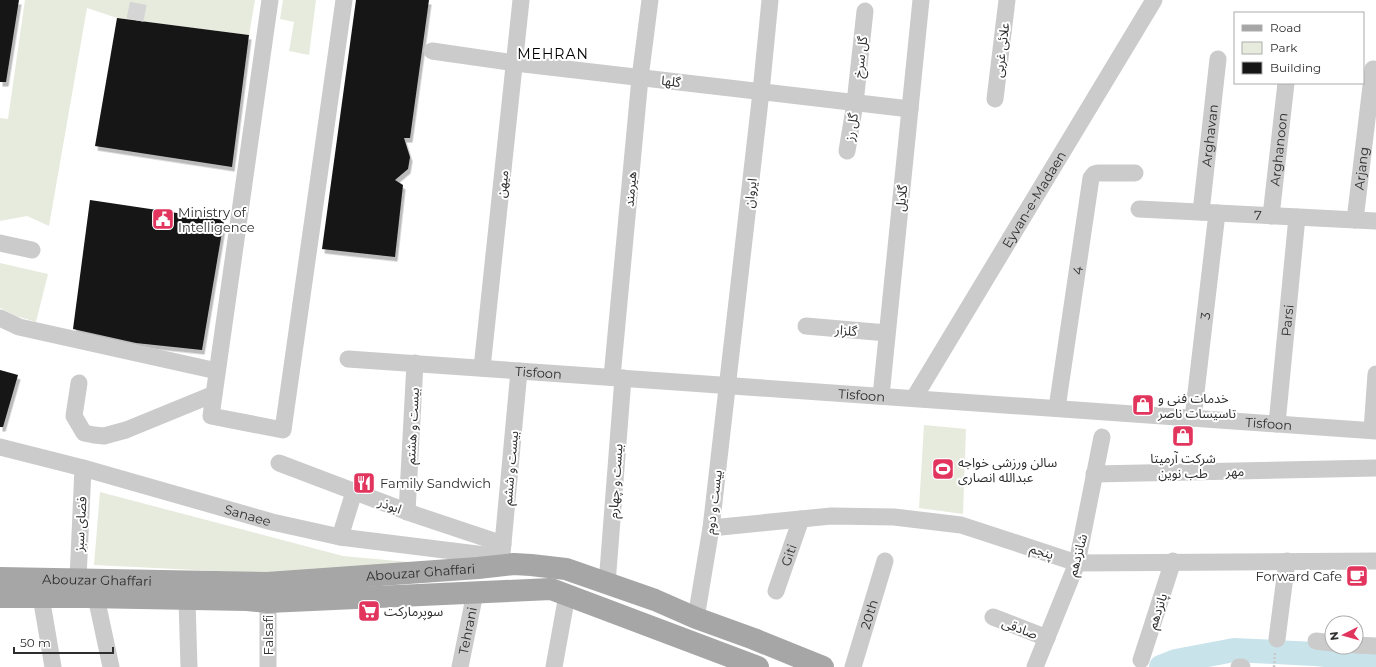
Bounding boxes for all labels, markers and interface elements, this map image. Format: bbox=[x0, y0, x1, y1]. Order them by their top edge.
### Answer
legend bbox=[1234, 12, 1364, 84]
text: Road bbox=[1270, 20, 1301, 35]
street label: علائی غربی bbox=[990, 21, 1013, 78]
street label: گل سرخ bbox=[850, 35, 874, 79]
text: Park bbox=[1270, 40, 1298, 55]
district label: MEHRAN bbox=[517, 45, 589, 63]
text: Building bbox=[1270, 60, 1321, 75]
street label: گلها bbox=[660, 72, 682, 91]
street label: Arghavan bbox=[1198, 103, 1221, 168]
street label: گل رز bbox=[841, 111, 862, 143]
street label: Arghanoon bbox=[1266, 112, 1291, 187]
street label: Arjang bbox=[1351, 146, 1372, 191]
street label: Eyvan-e-Madaen bbox=[998, 148, 1069, 251]
street label: میهن bbox=[493, 169, 512, 199]
street label: هیرمند bbox=[620, 171, 640, 207]
street label: ایروان bbox=[740, 177, 761, 209]
street label: گلایل bbox=[892, 183, 911, 212]
place label: Ministry of Intelligence bbox=[178, 204, 255, 235]
public building icon: Ministry of Intelligence bbox=[150, 206, 176, 232]
street label: 7 bbox=[1254, 207, 1262, 223]
street label: 4 bbox=[1069, 265, 1086, 276]
street label: Parsi bbox=[1278, 304, 1296, 337]
street label: 3 bbox=[1197, 311, 1213, 320]
street label: گلزار bbox=[833, 321, 858, 339]
street label: Tisfoon bbox=[515, 363, 562, 382]
street label: Tisfoon bbox=[838, 385, 886, 405]
street label: بیست و هشتم bbox=[402, 387, 425, 465]
place label: خدمات فنی و تاسیسات ناصر bbox=[1157, 390, 1236, 421]
shop icon: خدمات فنی و تاسیسات ناصر bbox=[1130, 392, 1156, 418]
street label: Tisfoon bbox=[1245, 414, 1293, 433]
shop icon: شرکت آرمیتا طب نوین bbox=[1170, 423, 1196, 449]
street label: بیست و ششم bbox=[499, 430, 524, 506]
street label: بیست و چهارم bbox=[604, 443, 628, 519]
place label: شرکت آرمیتا طب نوین bbox=[1150, 450, 1216, 482]
place label: سالن ورزشی خواجه عبدالله انصاری bbox=[958, 454, 1057, 486]
sports icon: سالن ورزشی خواجه عبدالله انصاری bbox=[930, 456, 956, 482]
street label: مهر bbox=[1225, 463, 1245, 480]
street label: بیست و دوم bbox=[701, 469, 727, 535]
restaurant icon: Family Sandwich bbox=[351, 470, 377, 496]
place label: Family Sandwich bbox=[380, 475, 491, 491]
street label: ابوذر bbox=[375, 493, 404, 517]
street label: فضای سبز bbox=[71, 496, 90, 553]
street label: Sanaee bbox=[223, 501, 273, 529]
street label: شانزدهم bbox=[1064, 532, 1093, 579]
street label: پنجم bbox=[1027, 540, 1056, 565]
street label: Giti bbox=[777, 542, 800, 568]
street label: Abouzar Ghaffari bbox=[365, 560, 476, 584]
cafe icon: Forward Cafe bbox=[1344, 563, 1370, 589]
place label: Forward Cafe bbox=[1255, 568, 1342, 584]
street label: Abouzar Ghaffari bbox=[42, 571, 152, 589]
street label: پانزدهم bbox=[1144, 591, 1173, 632]
supermarket icon: سوپرمارکت bbox=[356, 598, 382, 624]
street label: 20th bbox=[857, 598, 881, 631]
place label: سوپرمارکت bbox=[384, 603, 443, 621]
street label: Tehrani bbox=[455, 606, 480, 656]
street label: Falsafi bbox=[260, 614, 276, 656]
street label: صادقی bbox=[999, 614, 1040, 643]
north arrow bbox=[1324, 615, 1364, 655]
scale bar bbox=[14, 629, 113, 655]
text: N bbox=[1327, 631, 1341, 641]
text: 50 m bbox=[20, 635, 51, 650]

